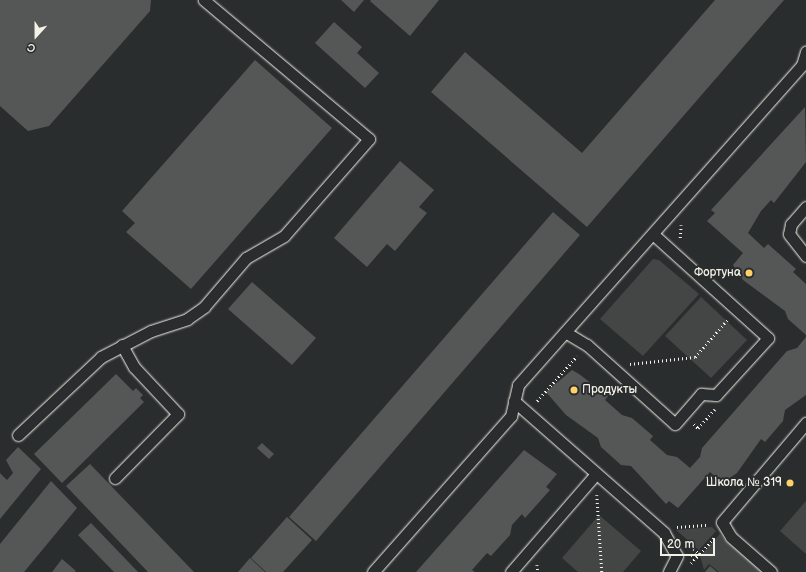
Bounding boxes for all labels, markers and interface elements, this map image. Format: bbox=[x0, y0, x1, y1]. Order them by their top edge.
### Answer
north arrow bbox=[16, 16, 56, 56]
text: С bbox=[26, 40, 37, 55]
place label: Фортуна bbox=[694, 266, 741, 280]
marker: Фортуна bbox=[744, 268, 754, 278]
place label: Продукты bbox=[582, 383, 637, 397]
marker: Продукты bbox=[569, 385, 579, 395]
place label: Школа № 319 bbox=[706, 476, 782, 490]
marker: Школа № 319 bbox=[785, 478, 795, 488]
scale bar bbox=[662, 530, 717, 556]
text: 20 m bbox=[667, 537, 694, 552]

